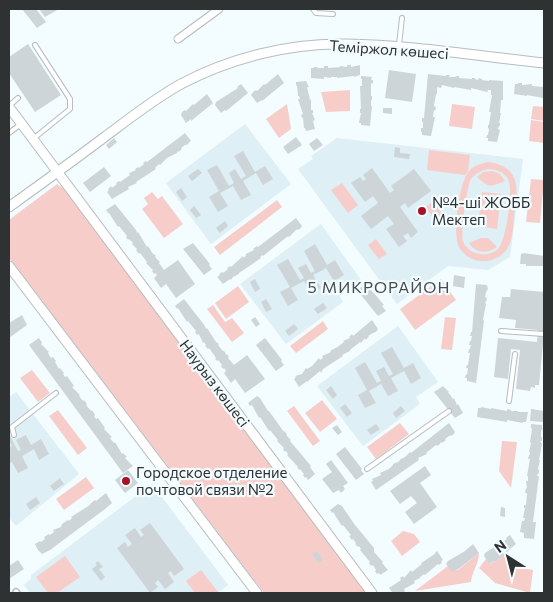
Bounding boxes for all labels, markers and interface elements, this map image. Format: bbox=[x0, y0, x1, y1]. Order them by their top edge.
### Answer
street label: Теміржол көшесі bbox=[329, 36, 449, 62]
place label: №4-ші ЖОББ Мектеп bbox=[432, 193, 530, 228]
marker: №4-ші ЖОББ Мектеп bbox=[416, 205, 428, 217]
district label: 5 МИКРОРАЙОН bbox=[308, 277, 450, 296]
street label: Наурыз көшесі bbox=[176, 336, 254, 430]
place label: Городское отделение почтовой связи №2 bbox=[136, 463, 288, 498]
marker: Городское отделение почтовой связи №2 bbox=[120, 475, 132, 487]
north arrow bbox=[483, 532, 533, 582]
text: N bbox=[491, 536, 509, 556]

